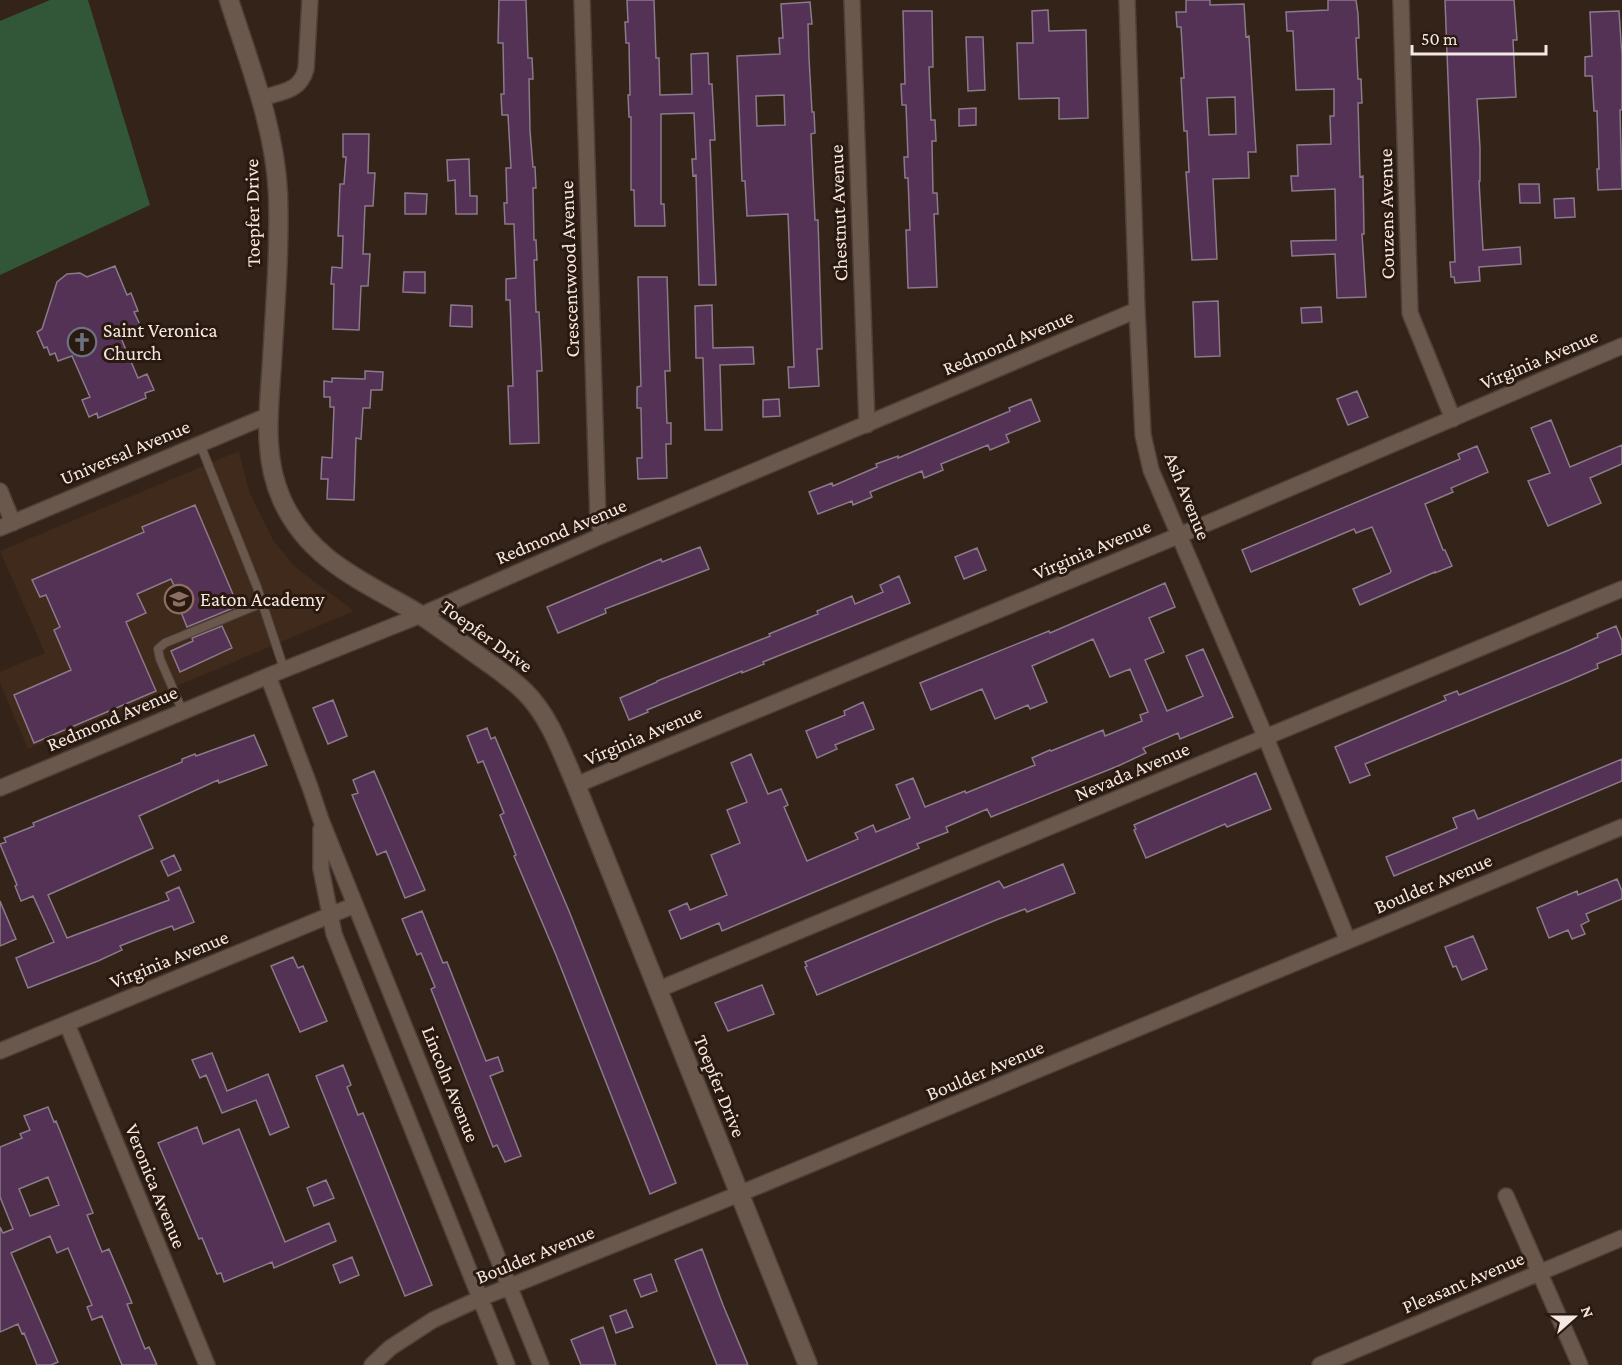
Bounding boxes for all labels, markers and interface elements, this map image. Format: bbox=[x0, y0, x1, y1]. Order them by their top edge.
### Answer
scale bar bbox=[1412, 18, 1546, 56]
text: 50 m bbox=[1421, 29, 1458, 49]
street label: Chestnut Avenue bbox=[825, 144, 851, 282]
street label: Couzens Avenue bbox=[1374, 148, 1398, 280]
street label: Toepfer Drive bbox=[240, 158, 265, 267]
street label: Crescentwood Avenue bbox=[555, 180, 583, 358]
street label: Redmond Avenue bbox=[939, 304, 1077, 379]
place label: Saint Veronica Church bbox=[103, 319, 217, 364]
street label: Virginia Avenue bbox=[1477, 324, 1602, 395]
church icon: Saint Veronica Church bbox=[66, 326, 98, 358]
street label: Universal Avenue bbox=[57, 415, 193, 489]
street label: Ash Avenue bbox=[1160, 449, 1216, 543]
street label: Redmond Avenue bbox=[492, 493, 630, 568]
street label: Virginia Avenue bbox=[1030, 514, 1155, 585]
school or university icon: Eaton Academy bbox=[163, 583, 195, 615]
place label: Eaton Academy bbox=[200, 588, 325, 611]
street label: Toepfer Drive bbox=[436, 595, 537, 678]
street label: Redmond Avenue bbox=[43, 680, 181, 755]
street label: Virginia Avenue bbox=[581, 700, 706, 771]
street label: Nevada Avenue bbox=[1071, 737, 1193, 805]
street label: Boulder Avenue bbox=[1371, 848, 1495, 918]
street label: Virginia Avenue bbox=[107, 925, 232, 994]
street label: Lincoln Avenue bbox=[418, 1023, 484, 1145]
street label: Toepfer Drive bbox=[689, 1032, 751, 1141]
street label: Boulder Avenue bbox=[923, 1035, 1047, 1105]
street label: Veronica Avenue bbox=[121, 1121, 191, 1252]
street label: Boulder Avenue bbox=[473, 1220, 598, 1288]
street label: Pleasant Avenue bbox=[1399, 1246, 1528, 1318]
north arrow bbox=[1544, 1287, 1604, 1347]
text: N bbox=[1578, 1304, 1597, 1320]

